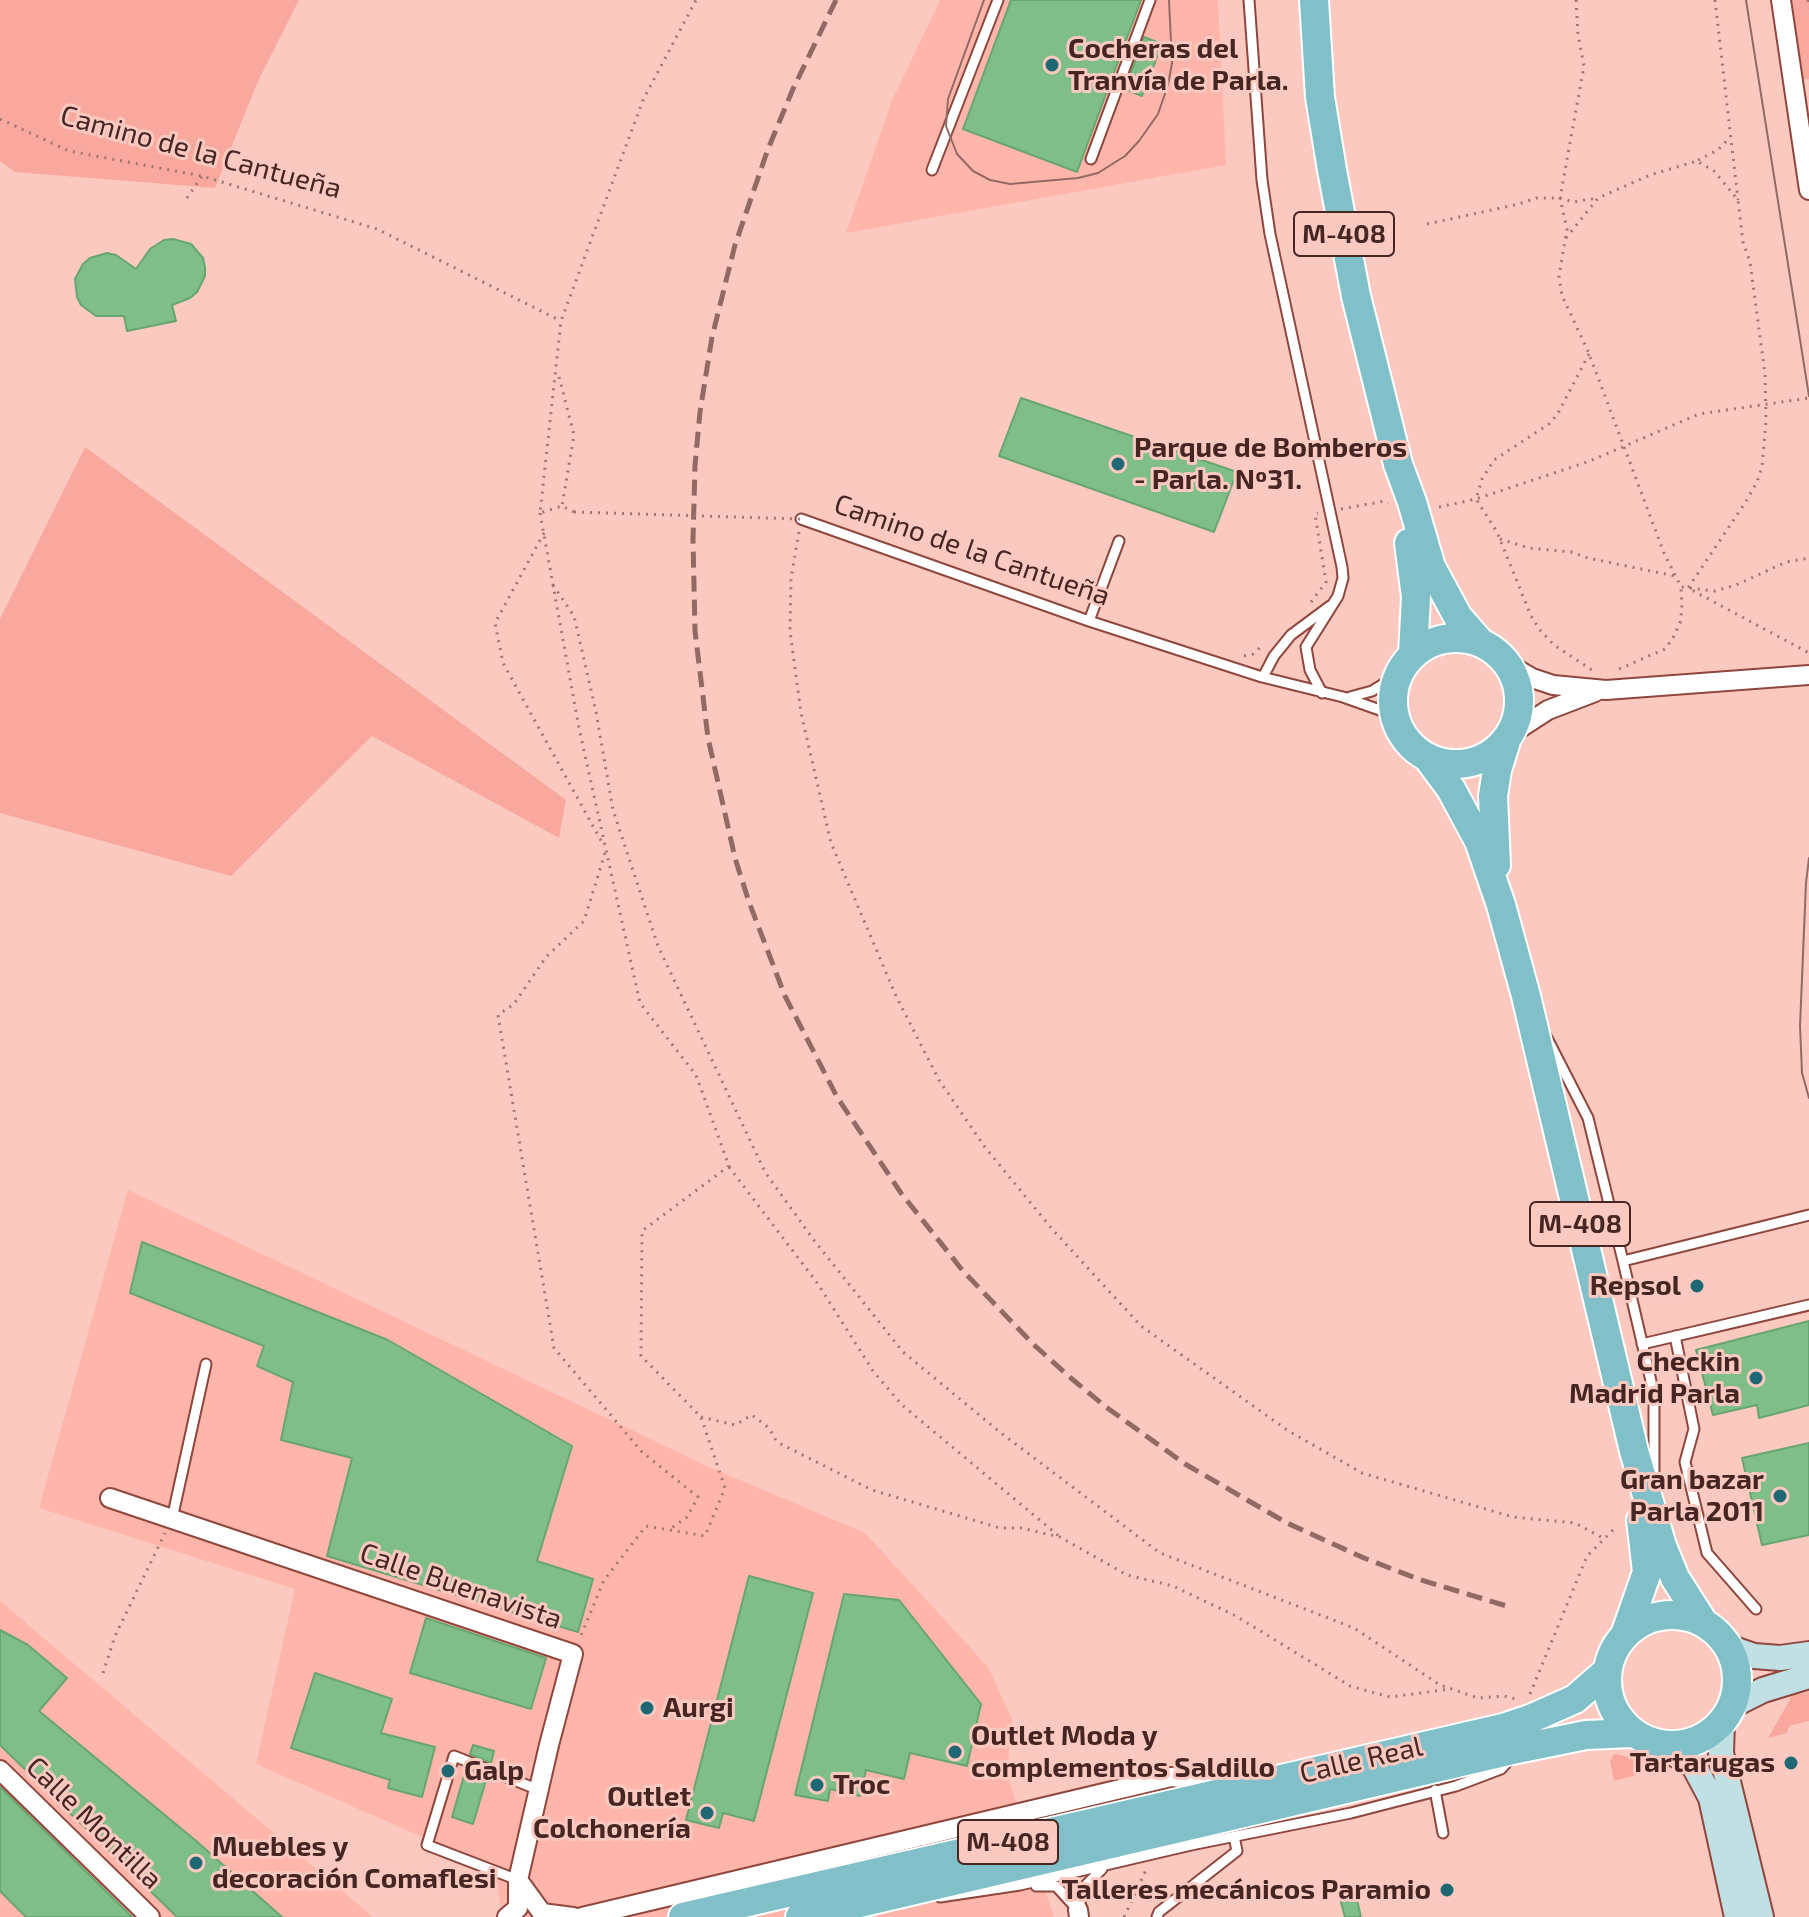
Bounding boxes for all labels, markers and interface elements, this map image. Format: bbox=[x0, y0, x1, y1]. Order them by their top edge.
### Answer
place label: Cocheras del Tranvía de Parla. bbox=[1068, 32, 1289, 98]
marker: Cocheras del Tranvía de Parla. bbox=[1043, 56, 1061, 74]
street label: Camino de la Cantueña bbox=[57, 98, 345, 206]
road number: M-408 bbox=[1294, 212, 1394, 256]
place label: Parque de Bomberos - Parla. Nº31. bbox=[1134, 431, 1407, 497]
marker: Parque de Bomberos - Parla. Nº31. bbox=[1109, 455, 1127, 473]
street label: Camino de la Cantueña bbox=[830, 487, 1114, 613]
road number: M-408 bbox=[1530, 1202, 1630, 1246]
place label: Repsol bbox=[1590, 1269, 1681, 1303]
marker: Repsol bbox=[1688, 1277, 1706, 1295]
place label: Checkin Madrid Parla bbox=[1569, 1345, 1740, 1411]
marker: Checkin Madrid Parla bbox=[1747, 1369, 1765, 1387]
place label: Gran bazar Parla 2011 bbox=[1620, 1463, 1764, 1529]
marker: Gran bazar Parla 2011 bbox=[1771, 1487, 1789, 1505]
street label: Calle Buenavista bbox=[356, 1536, 566, 1636]
place label: Aurgi bbox=[663, 1691, 734, 1725]
marker: Aurgi bbox=[638, 1699, 656, 1717]
place label: Outlet Moda y complementos Saldillo bbox=[971, 1719, 1275, 1785]
street label: Calle Real bbox=[1296, 1730, 1426, 1790]
marker: Outlet Moda y complementos Saldillo bbox=[946, 1743, 964, 1761]
place label: Tartarugas bbox=[1630, 1746, 1775, 1780]
street label: Calle Montilla bbox=[19, 1750, 169, 1896]
place label: Galp bbox=[464, 1754, 524, 1788]
marker: Tartarugas bbox=[1782, 1754, 1800, 1772]
marker: Galp bbox=[439, 1762, 457, 1780]
place label: Troc bbox=[833, 1768, 890, 1802]
marker: Troc bbox=[808, 1776, 826, 1794]
place label: Outlet Colchonería bbox=[533, 1780, 691, 1846]
marker: Outlet Colchonería bbox=[698, 1804, 716, 1822]
road number: M-408 bbox=[958, 1820, 1058, 1864]
place label: Muebles y decoración Comaflesi bbox=[212, 1830, 496, 1896]
marker: Muebles y decoración Comaflesi bbox=[187, 1854, 205, 1872]
place label: Talleres mecánicos Paramio bbox=[1061, 1873, 1431, 1907]
marker: Talleres mecánicos Paramio bbox=[1438, 1881, 1456, 1899]

